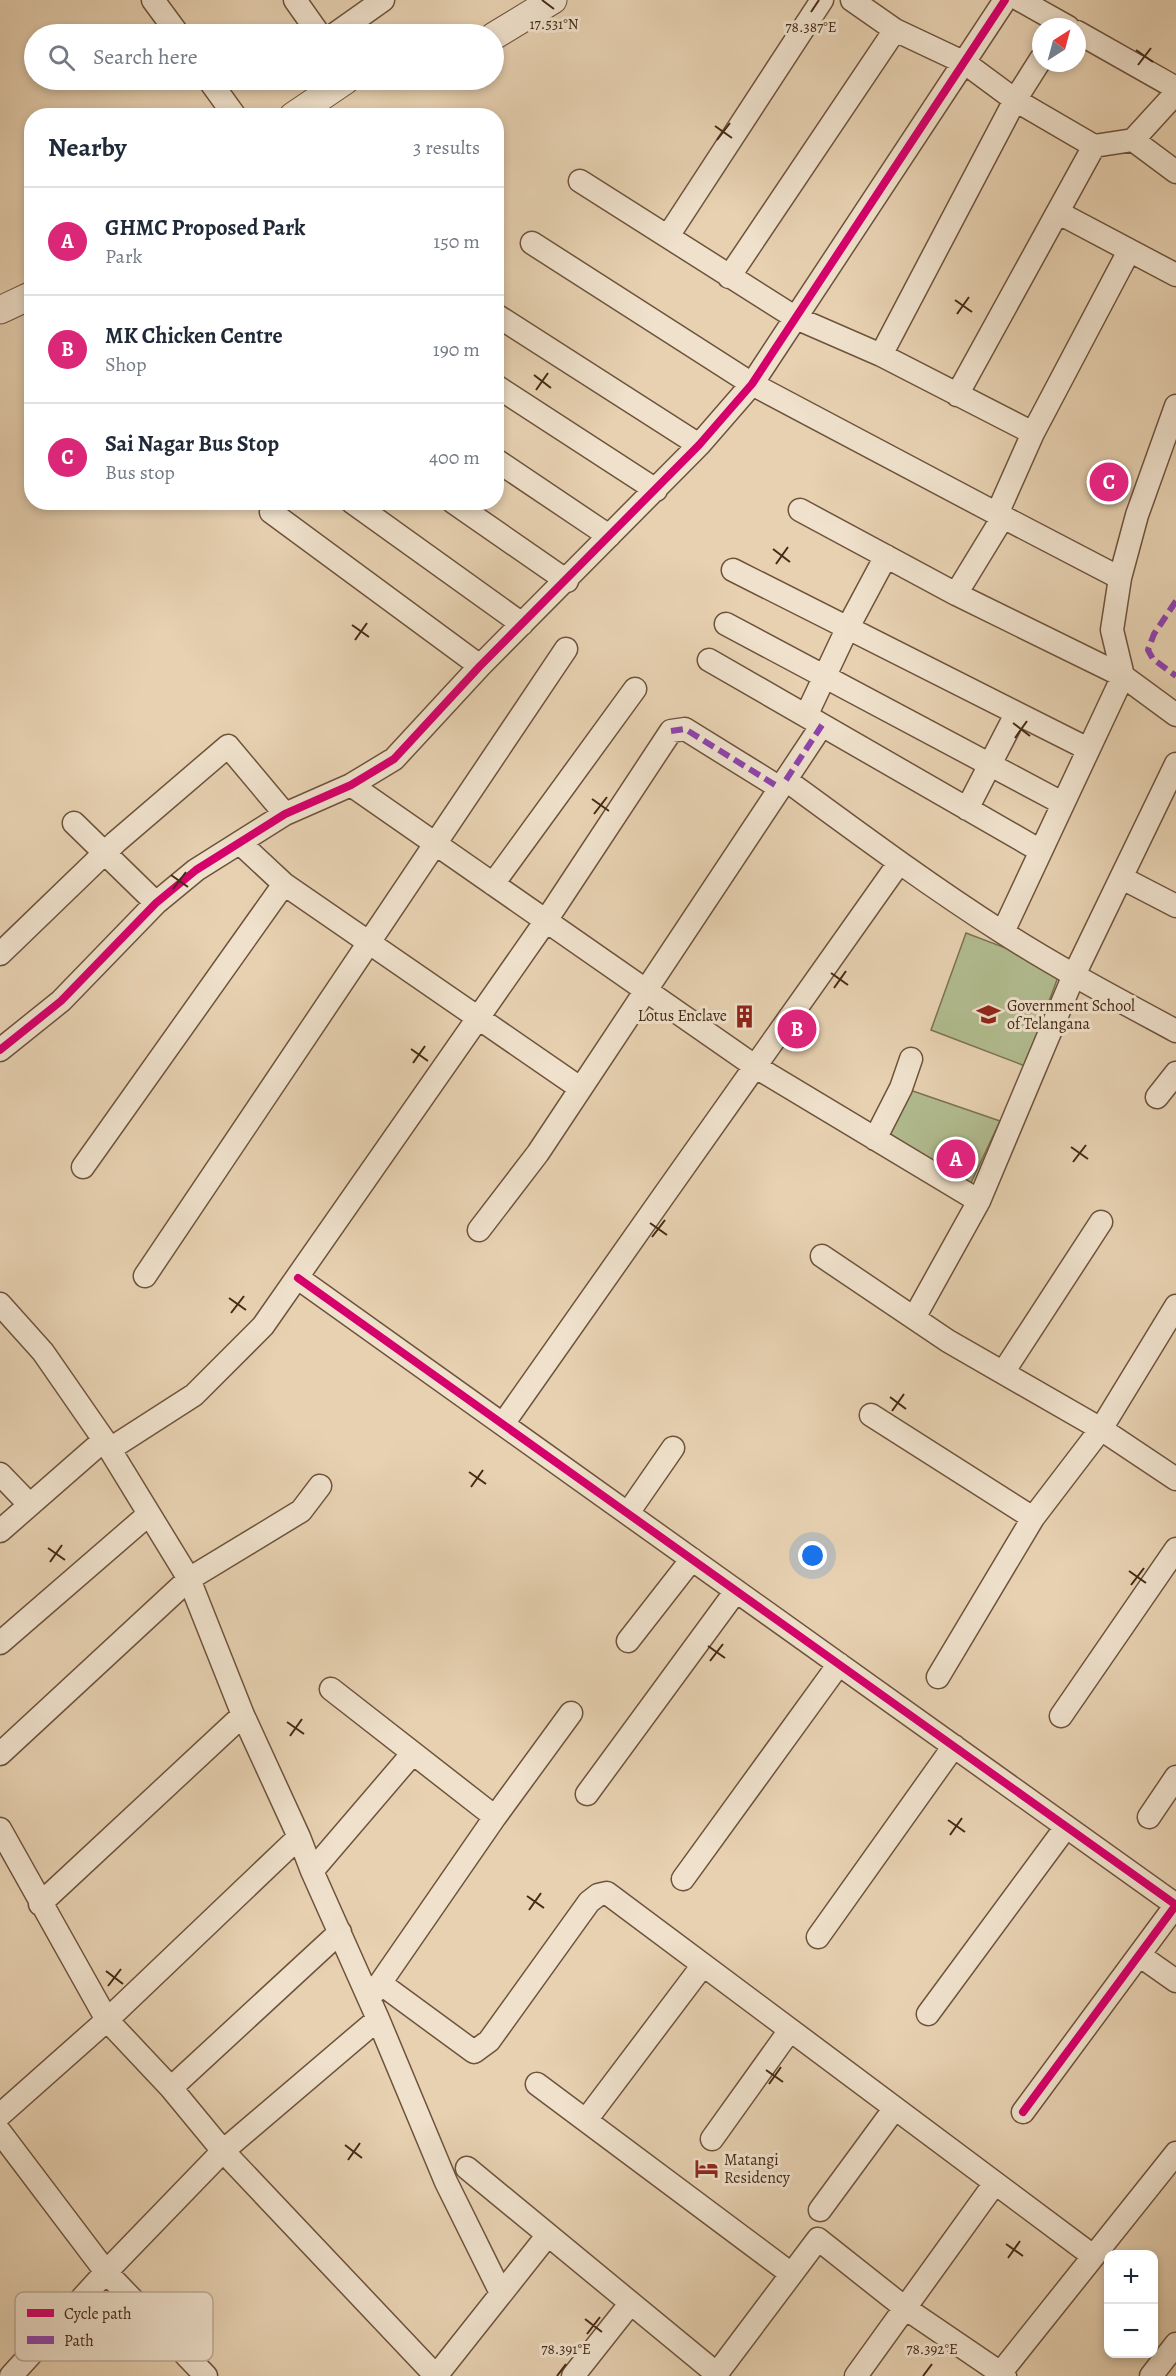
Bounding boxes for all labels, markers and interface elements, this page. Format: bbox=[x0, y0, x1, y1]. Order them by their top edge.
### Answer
text: 17.531°N bbox=[529, 14, 579, 34]
text: 78.387°E bbox=[785, 17, 837, 37]
north arrow bbox=[1032, 18, 1086, 72]
search box bbox=[24, 24, 504, 90]
icon: search bbox=[45, 41, 78, 74]
text: Search here bbox=[93, 42, 198, 72]
text: Nearby bbox=[48, 130, 127, 165]
text: 3 results bbox=[413, 134, 480, 161]
text: GHMC Proposed Park bbox=[105, 213, 305, 243]
text: A bbox=[61, 228, 74, 255]
text: 150 m bbox=[433, 228, 480, 255]
text: Park bbox=[105, 243, 143, 270]
text: MK Chicken Centre bbox=[105, 321, 283, 351]
text: B bbox=[61, 336, 74, 363]
text: 190 m bbox=[433, 336, 480, 363]
text: Shop bbox=[105, 351, 147, 378]
text: Sai Nagar Bus Stop bbox=[105, 429, 279, 459]
text: C bbox=[61, 444, 74, 471]
text: 400 m bbox=[429, 444, 480, 471]
text: Bus stop bbox=[105, 459, 175, 486]
pin: C bbox=[1090, 460, 1128, 504]
place label: Government School of Telangana bbox=[1007, 995, 1135, 1035]
school or university icon: Government School of Telangana bbox=[976, 1002, 1002, 1028]
building icon: Lotus Enclave bbox=[732, 1003, 758, 1029]
place label: Lotus Enclave bbox=[638, 1005, 727, 1027]
pin: B bbox=[778, 1006, 816, 1052]
pin: A bbox=[936, 1136, 976, 1182]
your location bbox=[798, 1541, 827, 1570]
place label: Matangi Residency bbox=[724, 2149, 791, 2189]
hotel icon: Matangi Residency bbox=[693, 2156, 719, 2182]
map controls bbox=[1104, 2250, 1158, 2358]
button: + bbox=[1104, 2250, 1158, 2304]
legend bbox=[15, 2292, 213, 2361]
text: Cycle path bbox=[64, 2303, 132, 2325]
button: − bbox=[1104, 2304, 1158, 2358]
text: Path bbox=[64, 2330, 94, 2352]
text: 78.391°E bbox=[541, 2339, 591, 2359]
text: 78.392°E bbox=[906, 2339, 958, 2359]

